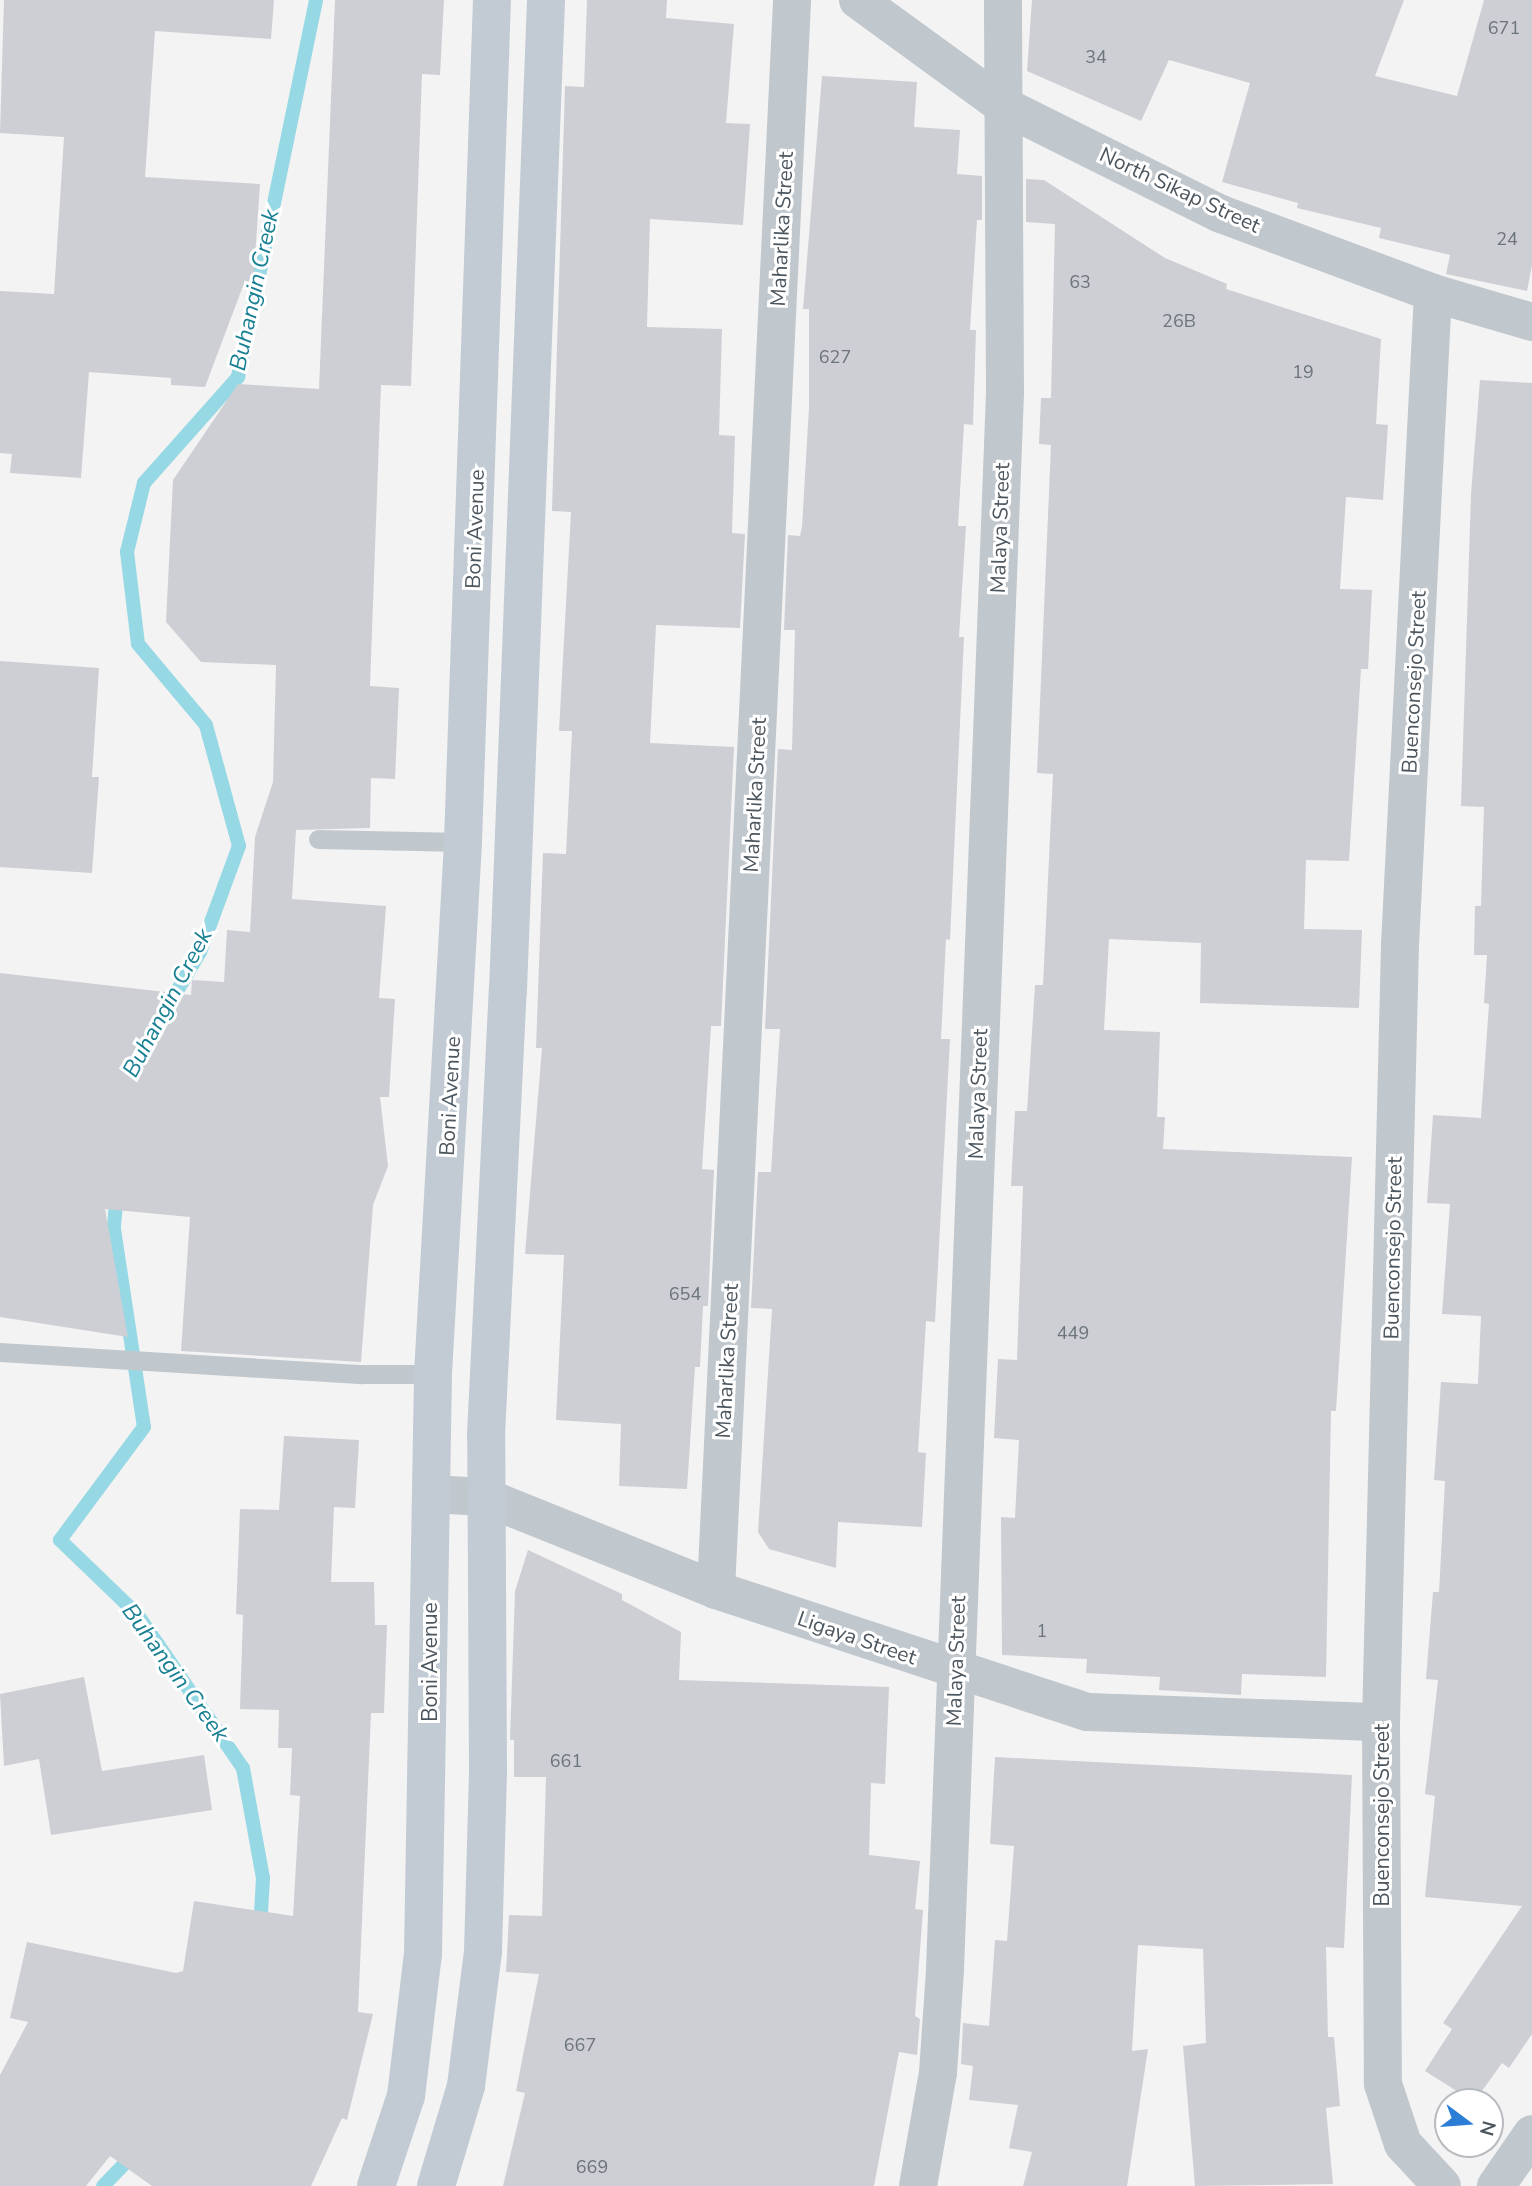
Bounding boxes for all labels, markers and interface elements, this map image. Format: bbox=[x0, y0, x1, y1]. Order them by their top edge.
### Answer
house number: 671 bbox=[1488, 17, 1520, 39]
house number: 34 bbox=[1085, 46, 1107, 68]
street label: North Sikap Street bbox=[1096, 142, 1264, 238]
street label: Maharlika Street bbox=[765, 151, 799, 307]
water label: Buhangin Creek bbox=[224, 207, 286, 373]
house number: 24 bbox=[1496, 228, 1518, 250]
house number: 63 bbox=[1069, 271, 1091, 293]
house number: 26B bbox=[1162, 310, 1196, 332]
house number: 627 bbox=[819, 346, 851, 368]
house number: 19 bbox=[1292, 361, 1314, 383]
street label: Malaya Street bbox=[985, 462, 1015, 594]
street label: Boni Avenue bbox=[460, 469, 490, 589]
street label: Buenconsejo Street bbox=[1397, 590, 1431, 774]
street label: Maharlika Street bbox=[738, 717, 772, 873]
water label: Buhangin Creek bbox=[117, 924, 219, 1082]
street label: Malaya Street bbox=[963, 1028, 993, 1160]
street label: Boni Avenue bbox=[434, 1036, 466, 1156]
street label: Buenconsejo Street bbox=[1379, 1156, 1407, 1340]
house number: 654 bbox=[669, 1283, 701, 1305]
street label: Maharlika Street bbox=[710, 1283, 744, 1439]
house number: 449 bbox=[1057, 1322, 1089, 1344]
street label: Malaya Street bbox=[941, 1595, 971, 1727]
water label: Buhangin Creek bbox=[116, 1599, 234, 1747]
street label: Boni Avenue bbox=[417, 1602, 443, 1722]
street label: Ligaya Street bbox=[794, 1606, 920, 1670]
house number: 1 bbox=[1037, 1620, 1047, 1642]
street label: Buenconsejo Street bbox=[1369, 1724, 1395, 1906]
house number: 661 bbox=[550, 1750, 582, 1772]
house number: 667 bbox=[564, 2034, 596, 2056]
north arrow bbox=[1434, 2088, 1504, 2158]
text: N bbox=[1473, 2118, 1502, 2139]
house number: 669 bbox=[576, 2156, 608, 2178]

